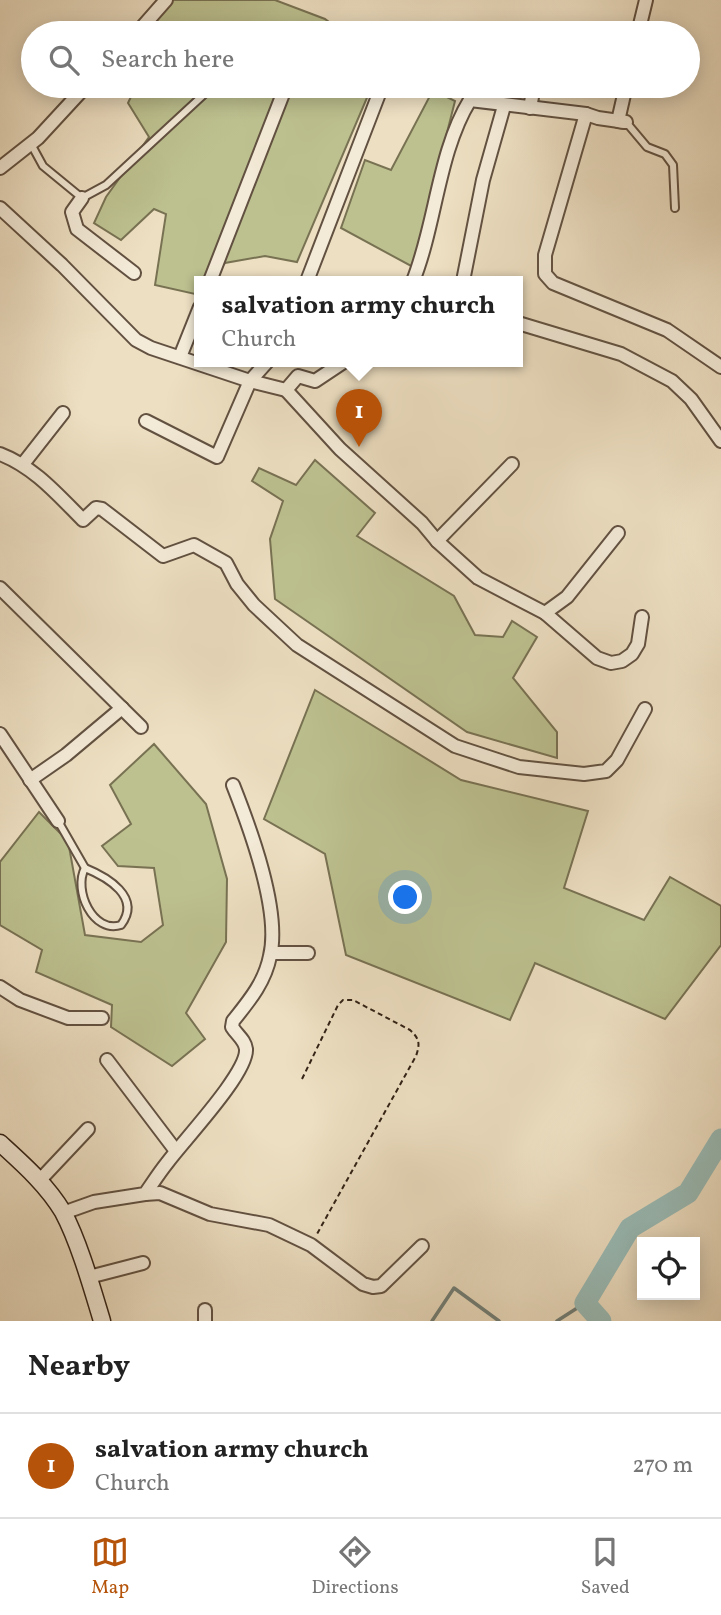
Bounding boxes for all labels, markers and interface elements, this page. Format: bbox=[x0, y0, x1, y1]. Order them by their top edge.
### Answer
search box bbox=[21, 21, 700, 98]
icon: search bbox=[45, 41, 83, 79]
text: Search here bbox=[101, 42, 234, 78]
popup bbox=[194, 276, 523, 367]
text: salvation army church bbox=[222, 288, 496, 324]
text: Church bbox=[222, 324, 296, 356]
pin: 1 bbox=[336, 389, 382, 447]
your location bbox=[388, 880, 422, 914]
map controls bbox=[637, 1237, 700, 1300]
button: locate bbox=[637, 1237, 700, 1300]
text: Nearby bbox=[28, 1346, 130, 1388]
text: salvation army church bbox=[95, 1432, 369, 1468]
text: 1 bbox=[46, 1450, 56, 1482]
text: 270 m bbox=[632, 1450, 693, 1482]
text: Church bbox=[95, 1468, 170, 1500]
tab: Map bbox=[91, 1533, 129, 1601]
tab: Directions bbox=[312, 1533, 399, 1601]
tab: Saved bbox=[581, 1533, 630, 1601]

